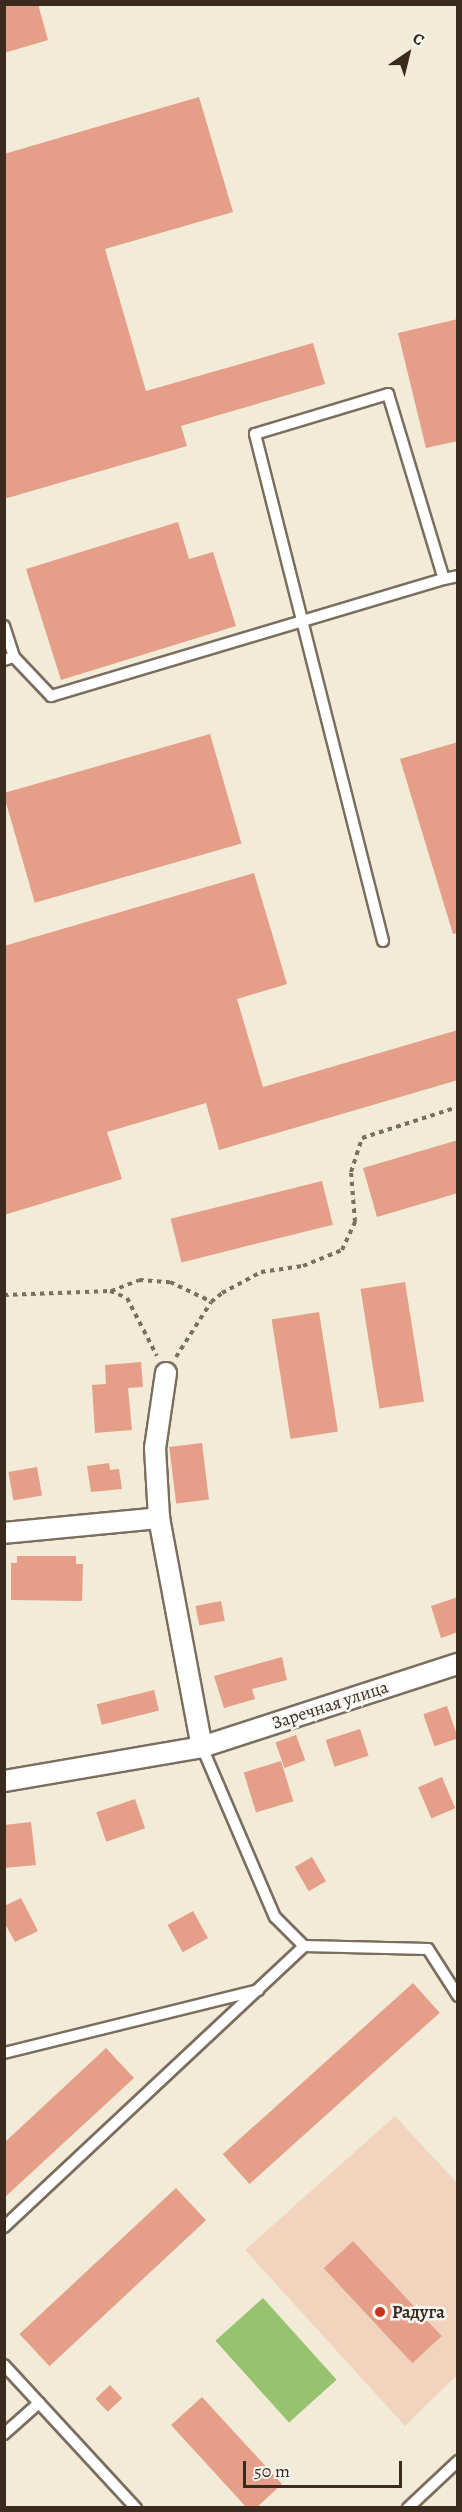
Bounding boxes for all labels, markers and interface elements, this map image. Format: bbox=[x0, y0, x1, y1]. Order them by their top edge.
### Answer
north arrow bbox=[378, 24, 438, 84]
text: С bbox=[408, 27, 429, 51]
street label: Заречная улица bbox=[269, 1676, 391, 1734]
place label: Радуга bbox=[392, 2301, 445, 2323]
marker: Радуга bbox=[373, 2305, 387, 2319]
scale bar bbox=[246, 2449, 405, 2487]
text: 50 m bbox=[254, 2459, 290, 2483]

